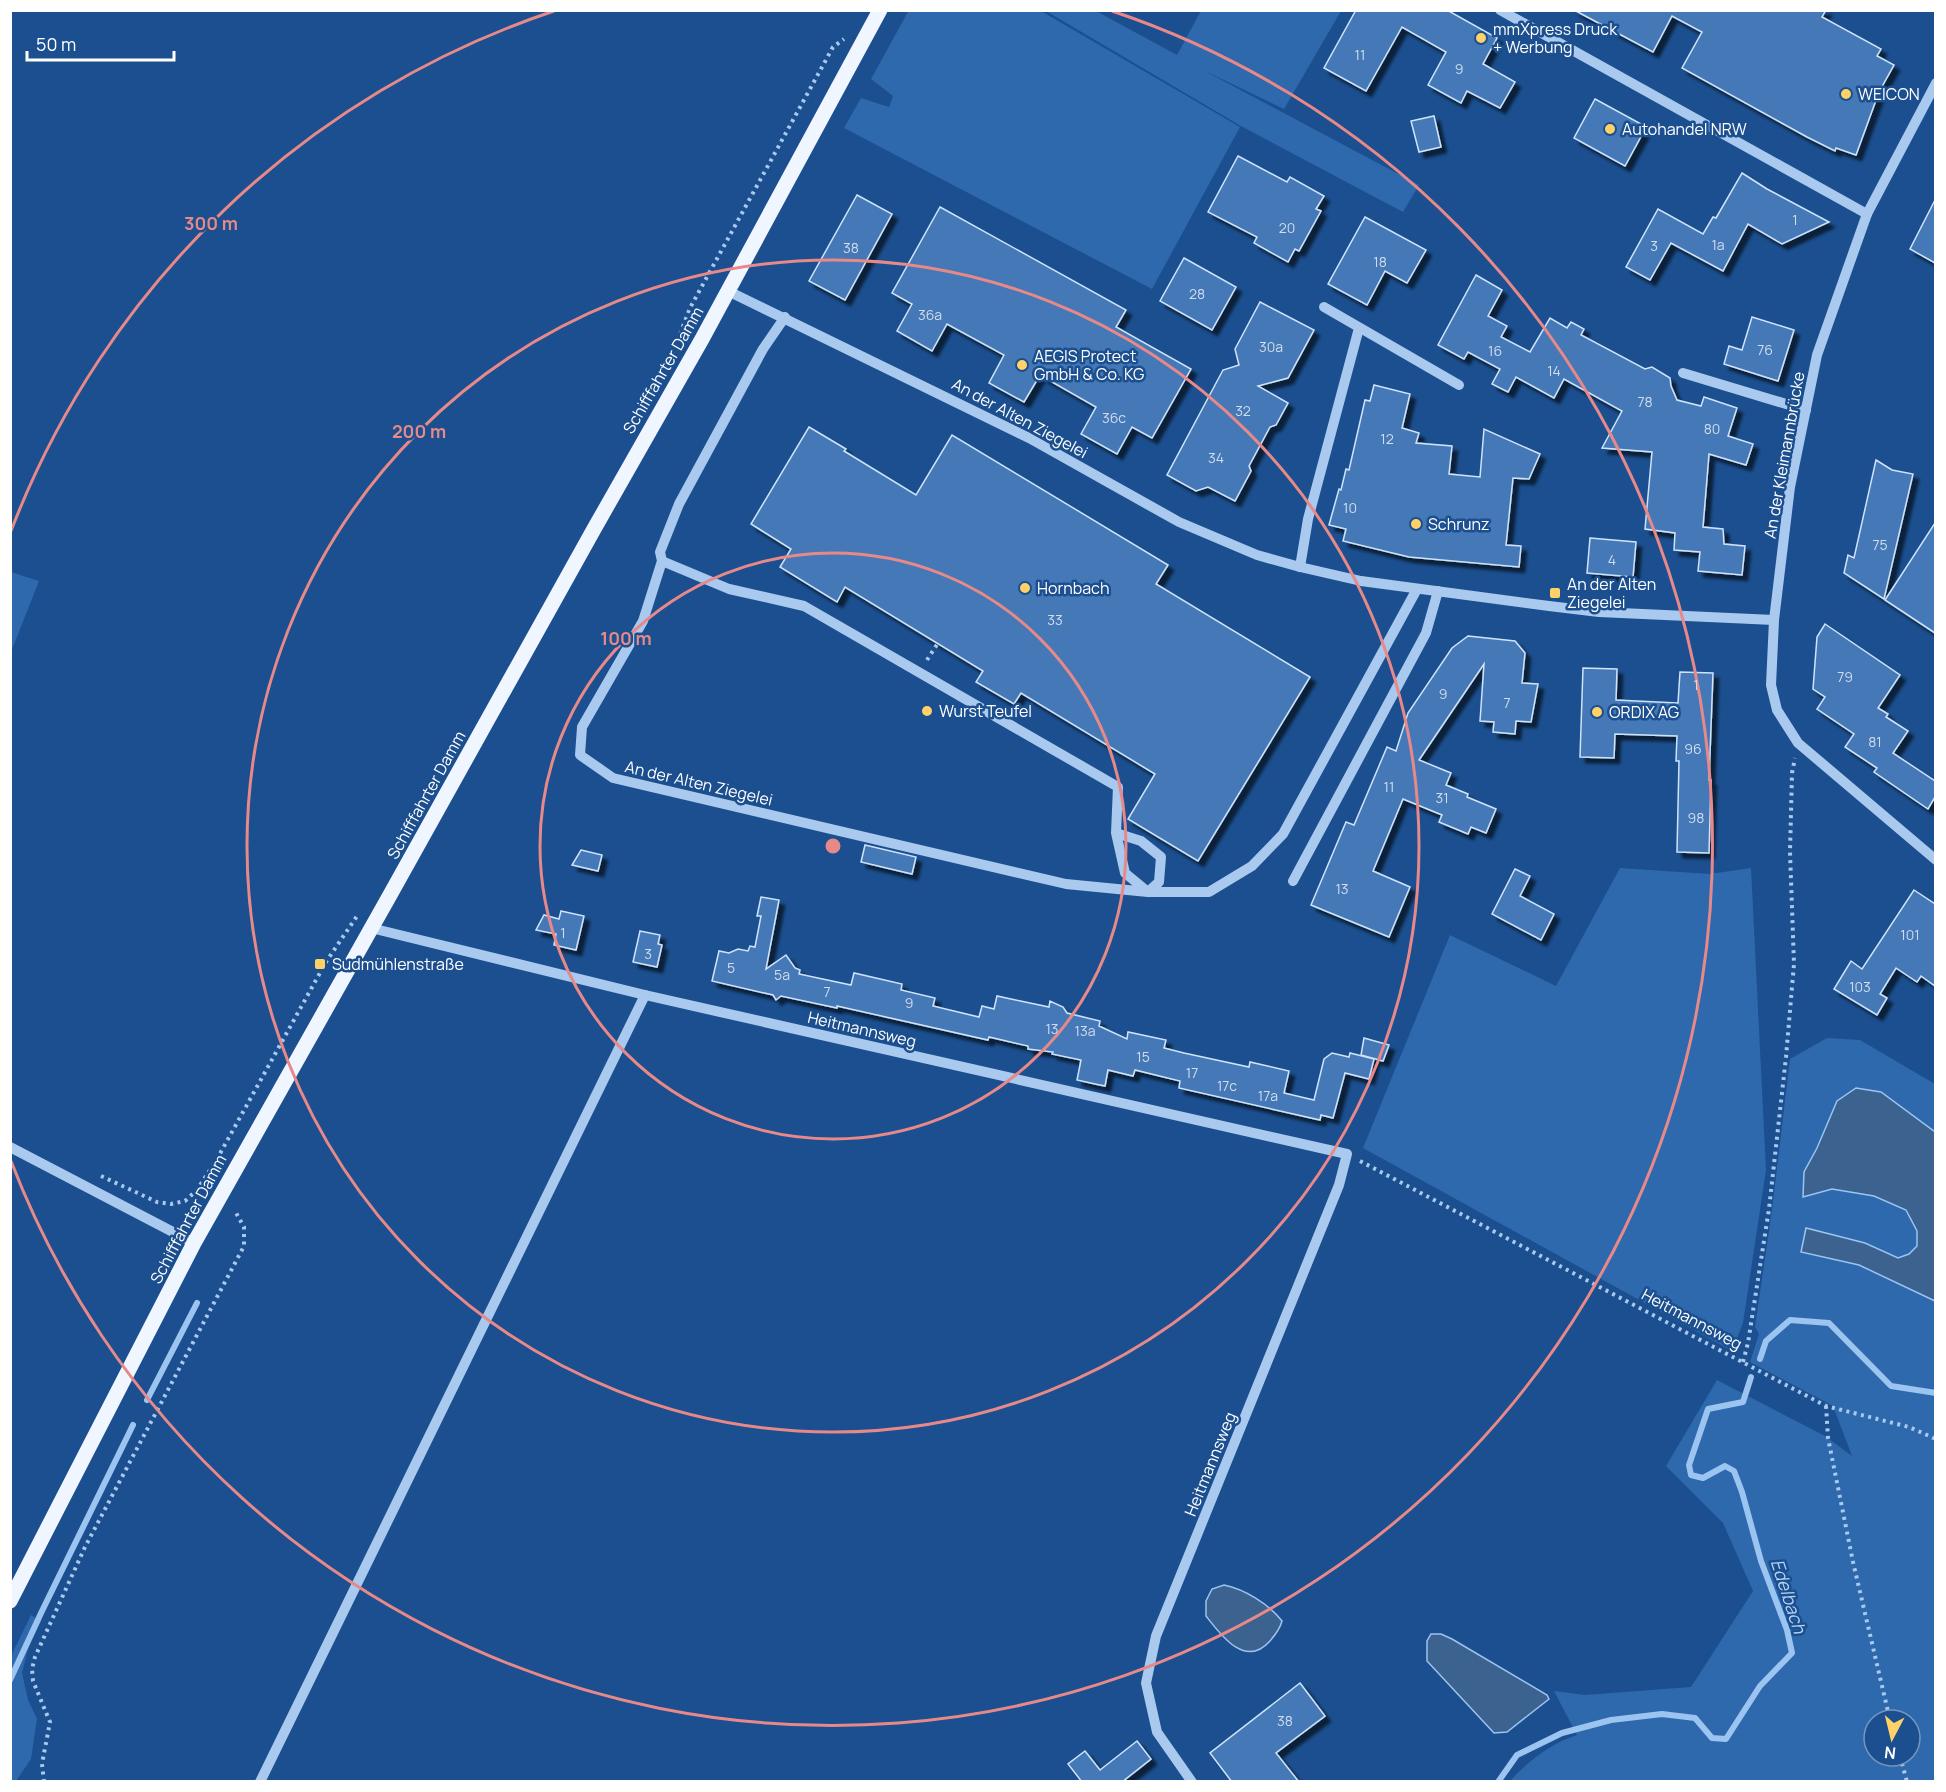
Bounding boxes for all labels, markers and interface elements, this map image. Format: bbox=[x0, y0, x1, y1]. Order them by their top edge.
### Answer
place label: mmXpress Druck + Werbung bbox=[1493, 18, 1618, 58]
scale bar bbox=[27, 24, 174, 62]
marker: mmXpress Druck + Werbung bbox=[1474, 31, 1488, 45]
text: 50 m bbox=[36, 32, 76, 56]
house number: 11 bbox=[1355, 45, 1365, 64]
house number: 9 bbox=[1455, 59, 1463, 78]
place label: WEICON bbox=[1858, 83, 1920, 105]
marker: WEICON bbox=[1839, 87, 1853, 101]
place label: Autohandel NRW bbox=[1622, 118, 1747, 140]
marker: Autohandel NRW bbox=[1603, 122, 1617, 136]
house number: 1 bbox=[1792, 210, 1798, 229]
text: 300 m bbox=[184, 211, 238, 235]
house number: 20 bbox=[1279, 218, 1295, 237]
house number: 1a bbox=[1711, 235, 1725, 254]
house number: 3 bbox=[1650, 236, 1658, 255]
house number: 38 bbox=[843, 238, 859, 257]
house number: 18 bbox=[1373, 252, 1387, 271]
house number: 28 bbox=[1189, 284, 1205, 303]
street label: Schifffahrter Damm bbox=[618, 302, 708, 438]
house number: 36a bbox=[918, 305, 942, 324]
house number: 30a bbox=[1259, 337, 1283, 356]
house number: 76 bbox=[1757, 340, 1773, 359]
house number: 16 bbox=[1488, 341, 1502, 360]
place label: AEGIS Protect GmbH & Co. KG bbox=[1034, 345, 1144, 385]
marker: AEGIS Protect GmbH & Co. KG bbox=[1015, 358, 1029, 372]
house number: 14 bbox=[1547, 361, 1561, 380]
street label: An der Kleimannbrücke bbox=[1758, 370, 1810, 540]
street label: An der Alten Ziegelei bbox=[948, 373, 1092, 463]
house number: 78 bbox=[1637, 392, 1653, 411]
house number: 32 bbox=[1235, 401, 1251, 420]
house number: 36c bbox=[1102, 408, 1126, 427]
text: 200 m bbox=[392, 419, 446, 443]
house number: 80 bbox=[1704, 419, 1720, 438]
house number: 12 bbox=[1380, 429, 1394, 448]
house number: 34 bbox=[1208, 448, 1224, 467]
house number: 10 bbox=[1343, 498, 1357, 517]
place label: Schrunz bbox=[1428, 513, 1489, 535]
marker: Schrunz bbox=[1409, 517, 1423, 531]
house number: 75 bbox=[1872, 535, 1888, 554]
house number: 4 bbox=[1608, 550, 1616, 569]
place label: An der Alten Ziegelei bbox=[1567, 573, 1656, 613]
place label: Hornbach bbox=[1037, 577, 1109, 599]
marker: Hornbach bbox=[1018, 581, 1032, 595]
marker: An der Alten Ziegelei bbox=[1548, 586, 1562, 600]
house number: 33 bbox=[1047, 610, 1063, 629]
text: 100 m bbox=[600, 626, 652, 650]
house number: 79 bbox=[1837, 667, 1853, 686]
house number: 1 bbox=[1693, 675, 1699, 694]
house number: 9 bbox=[1439, 684, 1447, 703]
house number: 7 bbox=[1503, 693, 1511, 712]
place label: Wurst Teufel bbox=[939, 700, 1032, 722]
place label: ORDIX AG bbox=[1609, 701, 1679, 723]
marker: Wurst Teufel bbox=[920, 704, 934, 718]
marker: ORDIX AG bbox=[1590, 705, 1604, 719]
street label: Schifffahrter Damm bbox=[382, 727, 470, 863]
house number: 81 bbox=[1868, 732, 1882, 751]
house number: 96 bbox=[1684, 739, 1702, 758]
street label: An der Alten Ziegelei bbox=[623, 755, 775, 811]
house number: 11 bbox=[1384, 777, 1394, 796]
house number: 31 bbox=[1435, 788, 1449, 807]
house number: 98 bbox=[1688, 808, 1704, 827]
centre of rings bbox=[823, 836, 843, 856]
house number: 13 bbox=[1335, 879, 1349, 898]
house number: 1 bbox=[560, 923, 566, 942]
house number: 101 bbox=[1900, 925, 1920, 944]
house number: 3 bbox=[644, 944, 652, 963]
place label: Sudmühlenstraße bbox=[332, 953, 464, 975]
marker: Sudmühlenstraße bbox=[313, 957, 327, 971]
house number: 5 bbox=[727, 958, 735, 977]
house number: 5a bbox=[774, 965, 790, 984]
house number: 103 bbox=[1849, 977, 1871, 996]
house number: 7 bbox=[823, 982, 831, 1001]
house number: 9 bbox=[905, 993, 913, 1012]
street label: Heitmannsweg bbox=[806, 1006, 918, 1052]
house number: 13 bbox=[1045, 1019, 1059, 1038]
house number: 13a bbox=[1075, 1021, 1095, 1040]
house number: 15 bbox=[1136, 1047, 1150, 1066]
house number: 17 bbox=[1186, 1063, 1198, 1082]
house number: 17c bbox=[1217, 1076, 1237, 1095]
house number: 17a bbox=[1258, 1086, 1278, 1105]
street label: Schifffahrter Damm bbox=[145, 1151, 231, 1287]
street label: Heitmannsweg bbox=[1638, 1283, 1746, 1355]
street label: Heitmannsweg bbox=[1179, 1409, 1241, 1519]
water label: Edelbach bbox=[1766, 1556, 1813, 1638]
north arrow bbox=[1862, 1708, 1922, 1768]
house number: 38 bbox=[1277, 1711, 1293, 1730]
text: N bbox=[1883, 1741, 1897, 1765]

